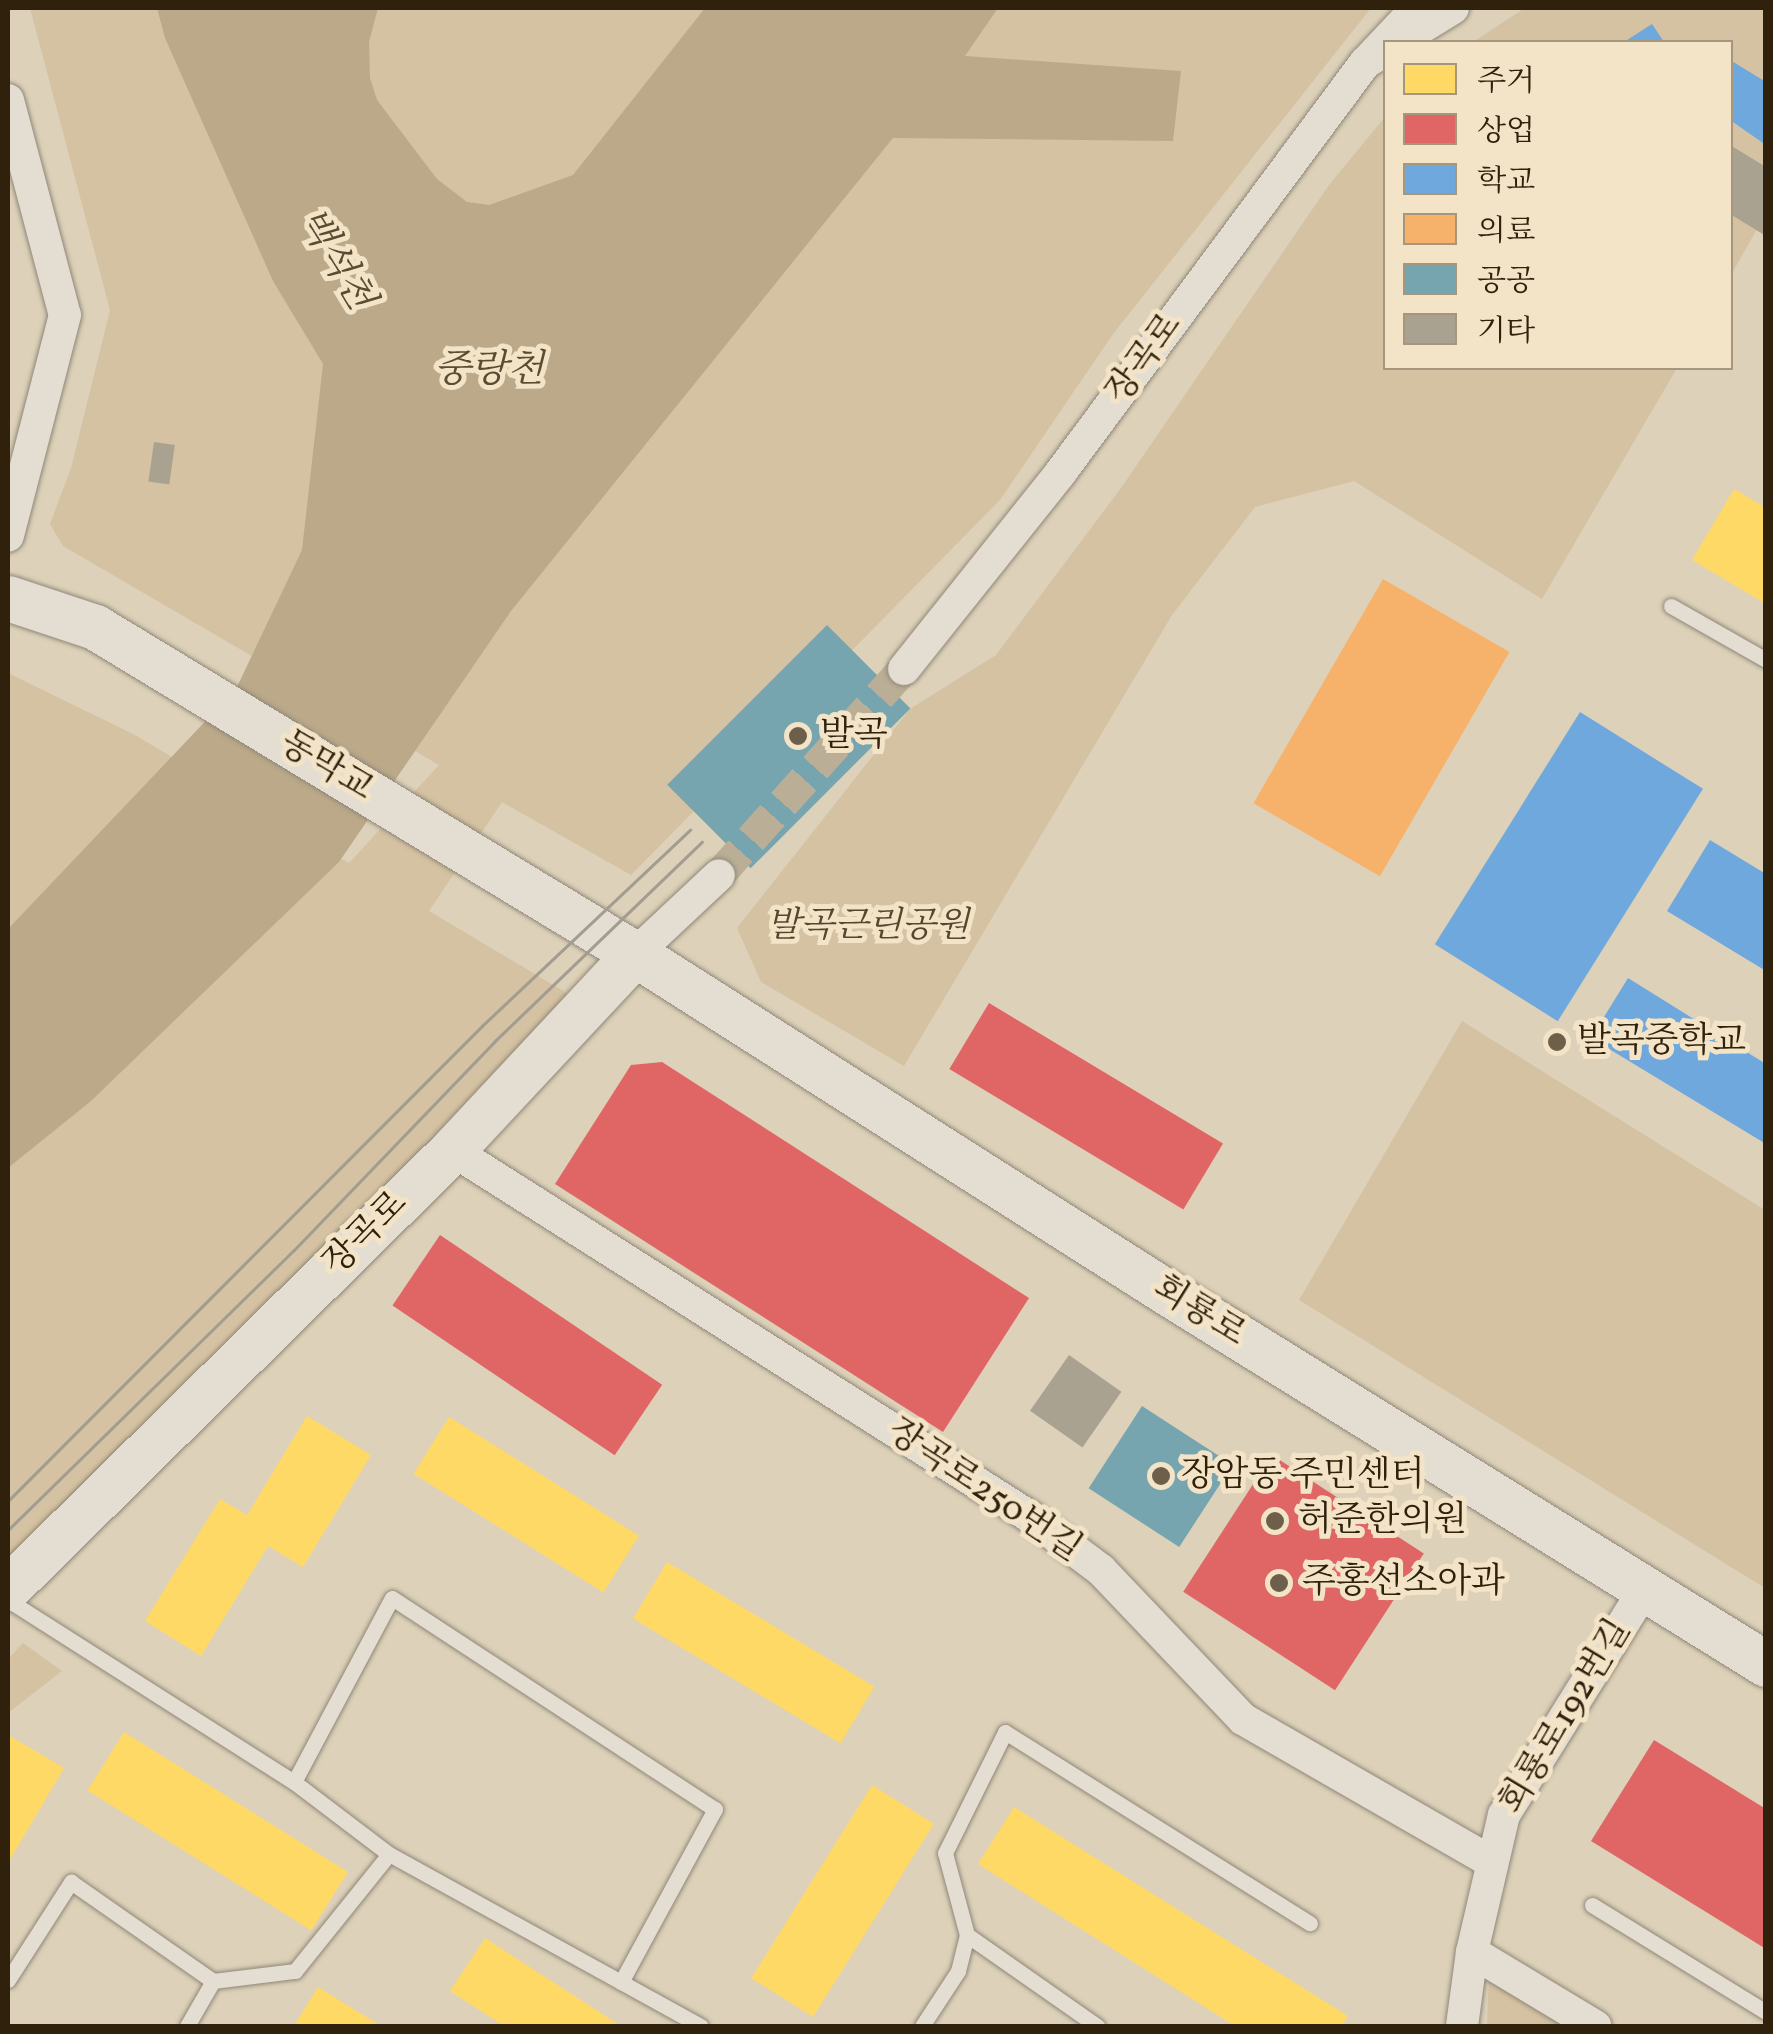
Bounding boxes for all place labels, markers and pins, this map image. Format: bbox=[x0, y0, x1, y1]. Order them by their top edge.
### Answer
place label: 발곡 bbox=[820, 715, 888, 757]
marker: 발곡 bbox=[785, 723, 811, 749]
place label: 발곡중학교 bbox=[1577, 1021, 1746, 1063]
marker: 발곡중학교 bbox=[1546, 1031, 1568, 1053]
place label: 장암동 주민센터 bbox=[1181, 1455, 1425, 1497]
marker: 장암동 주민센터 bbox=[1150, 1465, 1172, 1487]
place label: 허준한의원 bbox=[1298, 1500, 1467, 1542]
marker: 허준한의원 bbox=[1262, 1508, 1288, 1534]
place label: 주홍선소아과 bbox=[1302, 1562, 1505, 1604]
marker: 주홍선소아과 bbox=[1266, 1570, 1292, 1596]

